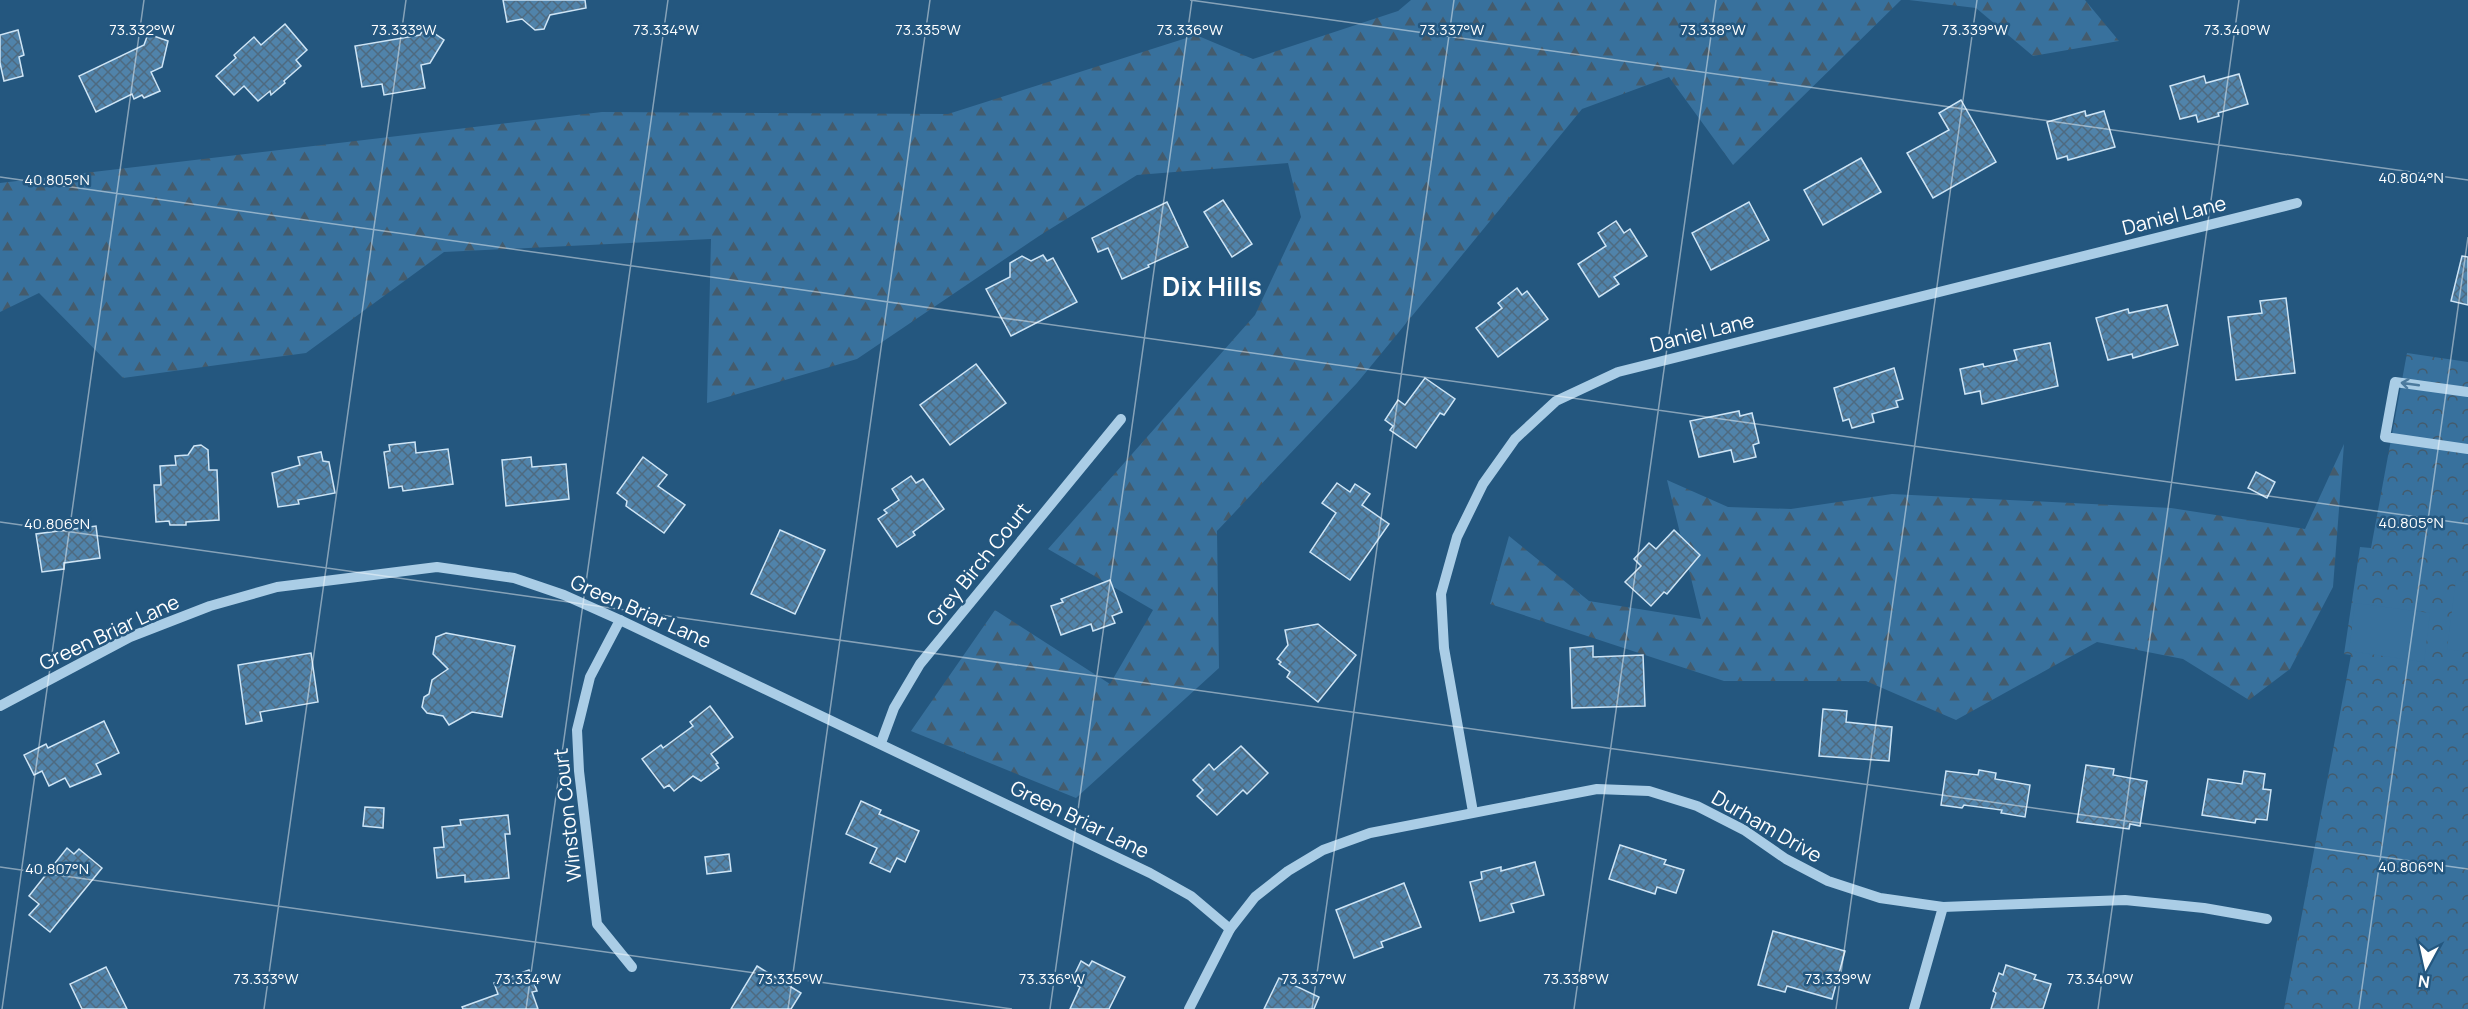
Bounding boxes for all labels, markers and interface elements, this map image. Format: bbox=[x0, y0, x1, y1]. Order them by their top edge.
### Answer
text: 73.332°W bbox=[109, 19, 175, 40]
text: 73.333°W bbox=[371, 19, 437, 40]
text: 73.334°W bbox=[633, 19, 699, 40]
text: 73.335°W bbox=[895, 19, 961, 40]
text: 73.336°W bbox=[1157, 19, 1223, 40]
text: 73.337°W bbox=[1420, 19, 1484, 40]
text: 73.338°W bbox=[1680, 19, 1746, 40]
text: 73.339°W bbox=[1942, 19, 2008, 40]
text: 73.340°W bbox=[2204, 19, 2270, 40]
text: 40.804°N bbox=[2378, 167, 2444, 188]
text: 40.805°N bbox=[24, 169, 90, 190]
street label: Daniel Lane bbox=[2119, 189, 2229, 241]
district label: Dix Hills bbox=[1162, 268, 1262, 304]
street label: Daniel Lane bbox=[1647, 306, 1757, 358]
one-way arrow bbox=[2401, 379, 2420, 390]
street label: Grey Birch Court bbox=[920, 497, 1036, 631]
text: 40.805°N bbox=[2378, 512, 2444, 533]
text: 40.806°N bbox=[24, 513, 90, 534]
street label: Green Briar Lane bbox=[566, 568, 716, 654]
street label: Green Briar Lane bbox=[35, 588, 183, 676]
street label: Winston Court bbox=[547, 747, 587, 883]
street label: Green Briar Lane bbox=[1006, 774, 1154, 864]
street label: Durham Drive bbox=[1707, 784, 1827, 868]
text: 40.806°N bbox=[2378, 856, 2444, 877]
text: 40.807°N bbox=[25, 858, 89, 879]
north arrow bbox=[2396, 937, 2456, 997]
text: 73.333°W bbox=[233, 968, 299, 989]
text: 73.334°W bbox=[495, 968, 561, 989]
text: 73.335°W bbox=[757, 968, 823, 989]
text: 73.336°W bbox=[1019, 968, 1085, 989]
text: 73.337°W bbox=[1282, 968, 1346, 989]
text: 73.338°W bbox=[1543, 968, 1609, 989]
text: 73.339°W bbox=[1805, 968, 1871, 989]
text: 73.340°W bbox=[2067, 968, 2133, 989]
text: N bbox=[2417, 970, 2431, 994]

